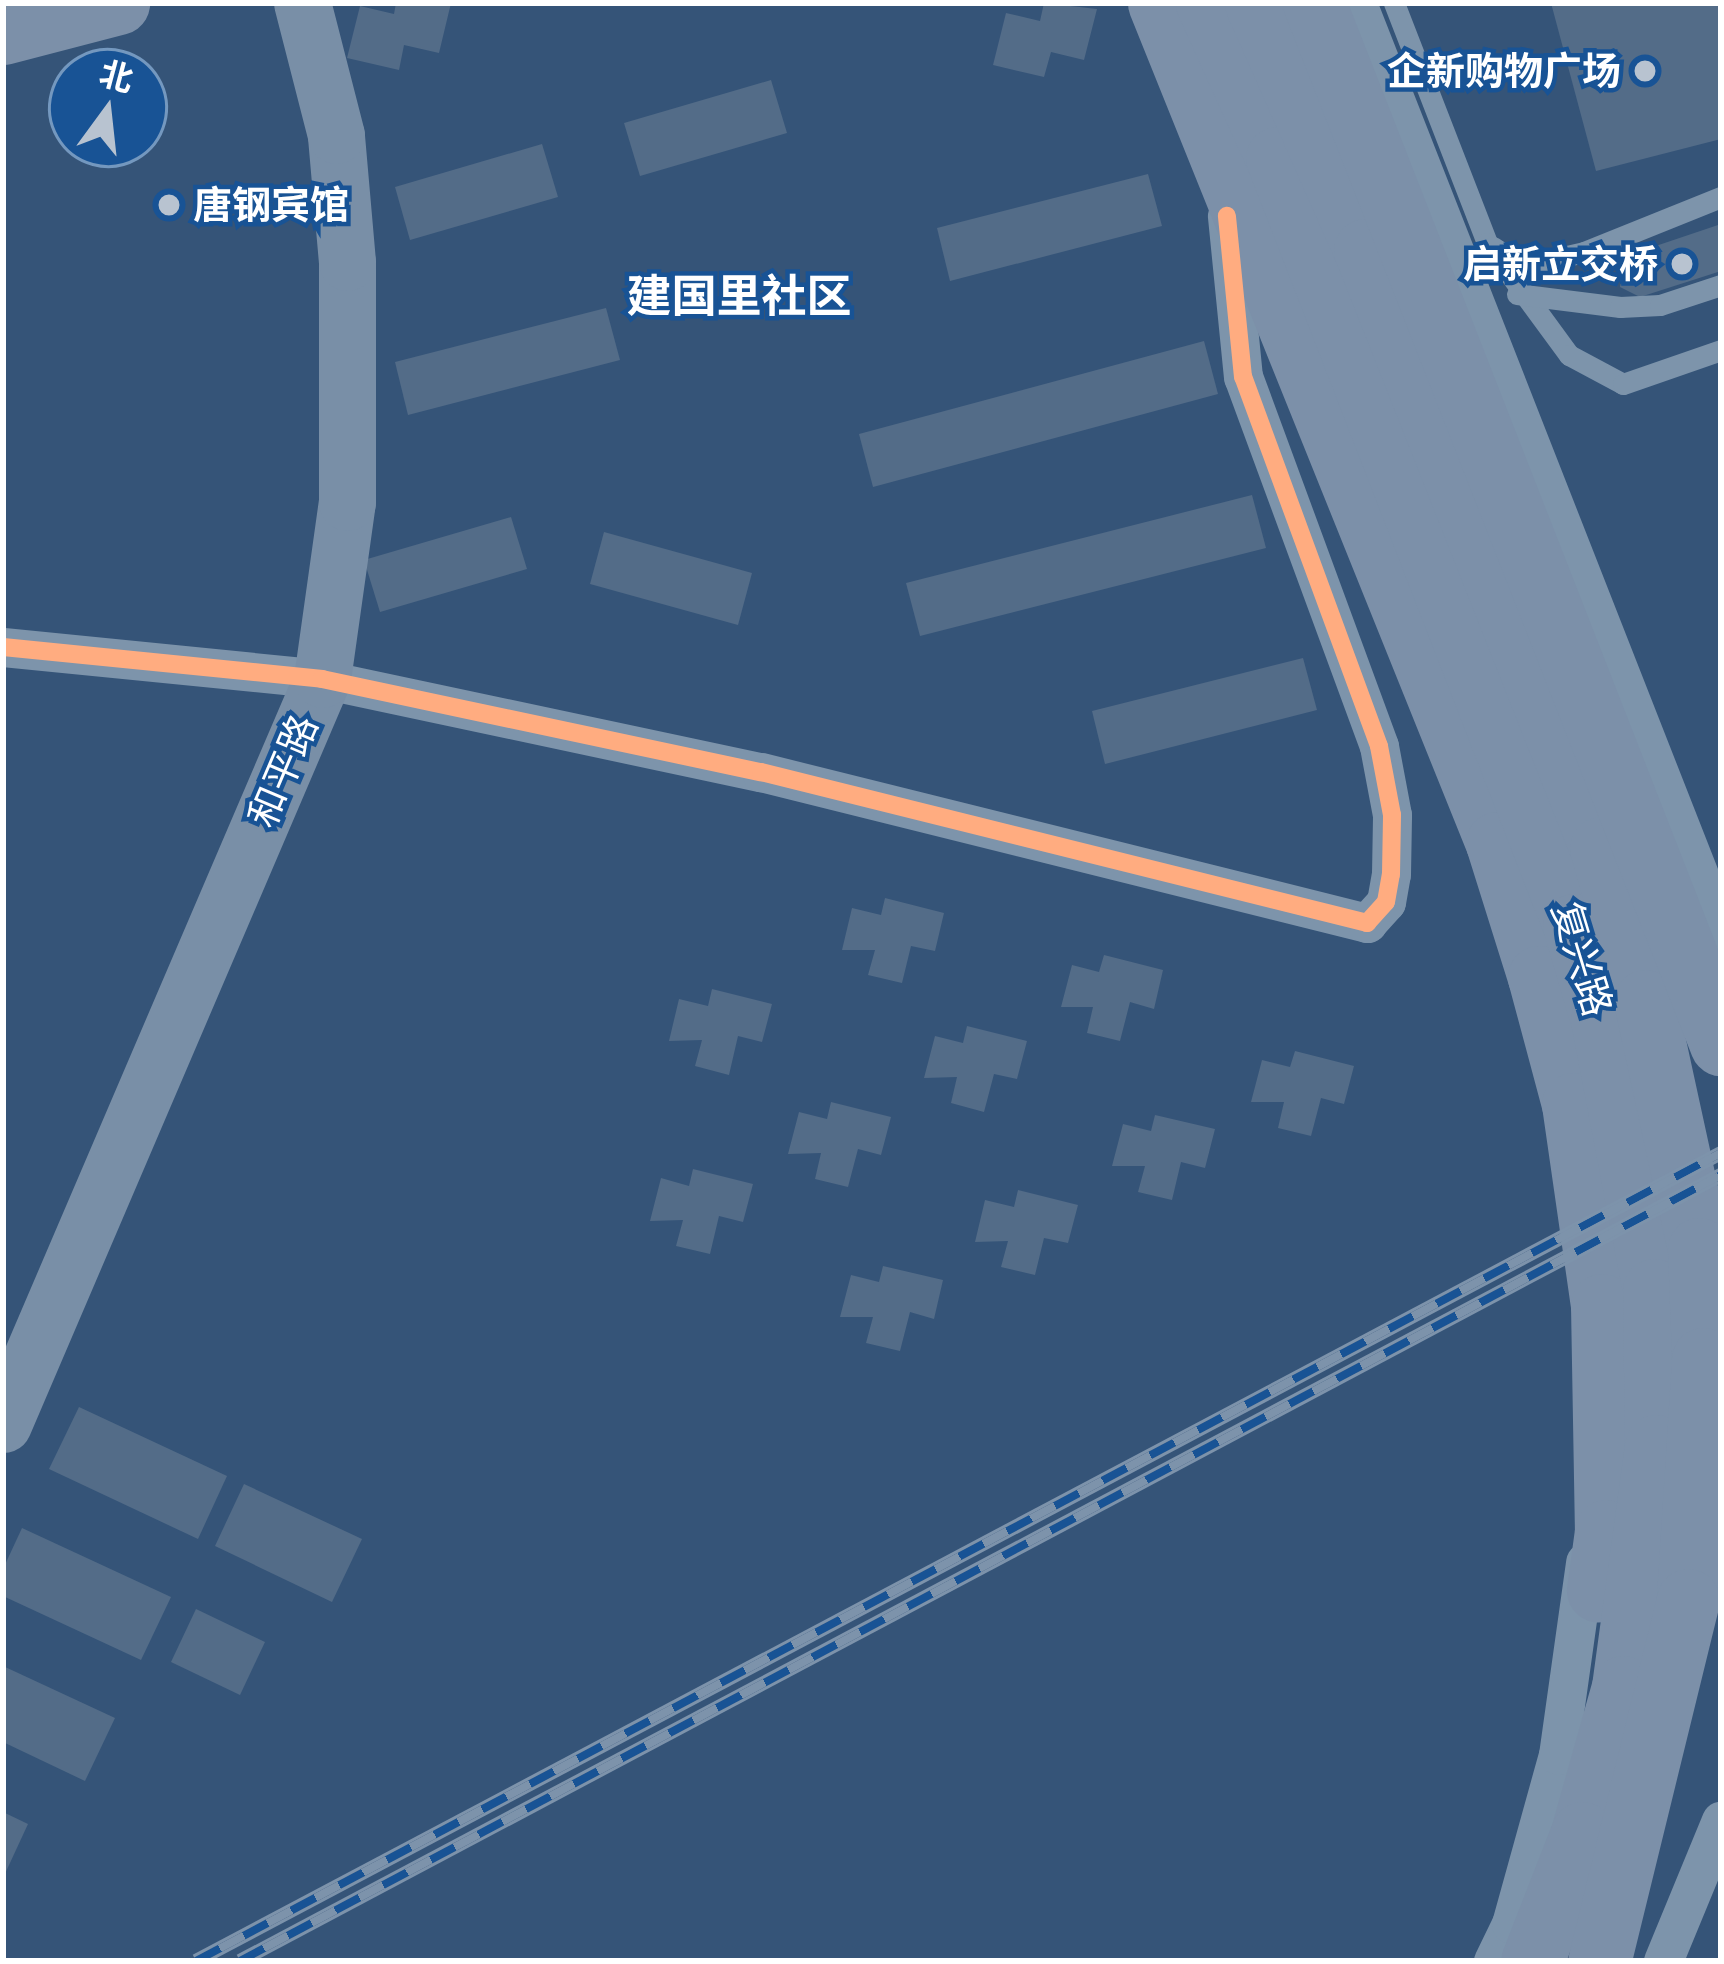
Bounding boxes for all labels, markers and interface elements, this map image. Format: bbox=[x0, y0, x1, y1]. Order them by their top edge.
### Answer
north arrow bbox=[48, 48, 168, 168]
place label: 企新购物广场 bbox=[1387, 48, 1621, 94]
text: 北 bbox=[95, 51, 138, 101]
marker: 企新购物广场 bbox=[1632, 58, 1658, 84]
place label: 唐钢宾馆 bbox=[193, 182, 349, 228]
marker: 唐钢宾馆 bbox=[156, 192, 182, 218]
place label: 启新立交桥 bbox=[1463, 241, 1658, 287]
marker: 启新立交桥 bbox=[1669, 251, 1695, 277]
district label: 建国里社区 bbox=[627, 269, 851, 323]
street label: 和平路 bbox=[239, 708, 327, 834]
street label: 复兴路 bbox=[1543, 896, 1621, 1022]

